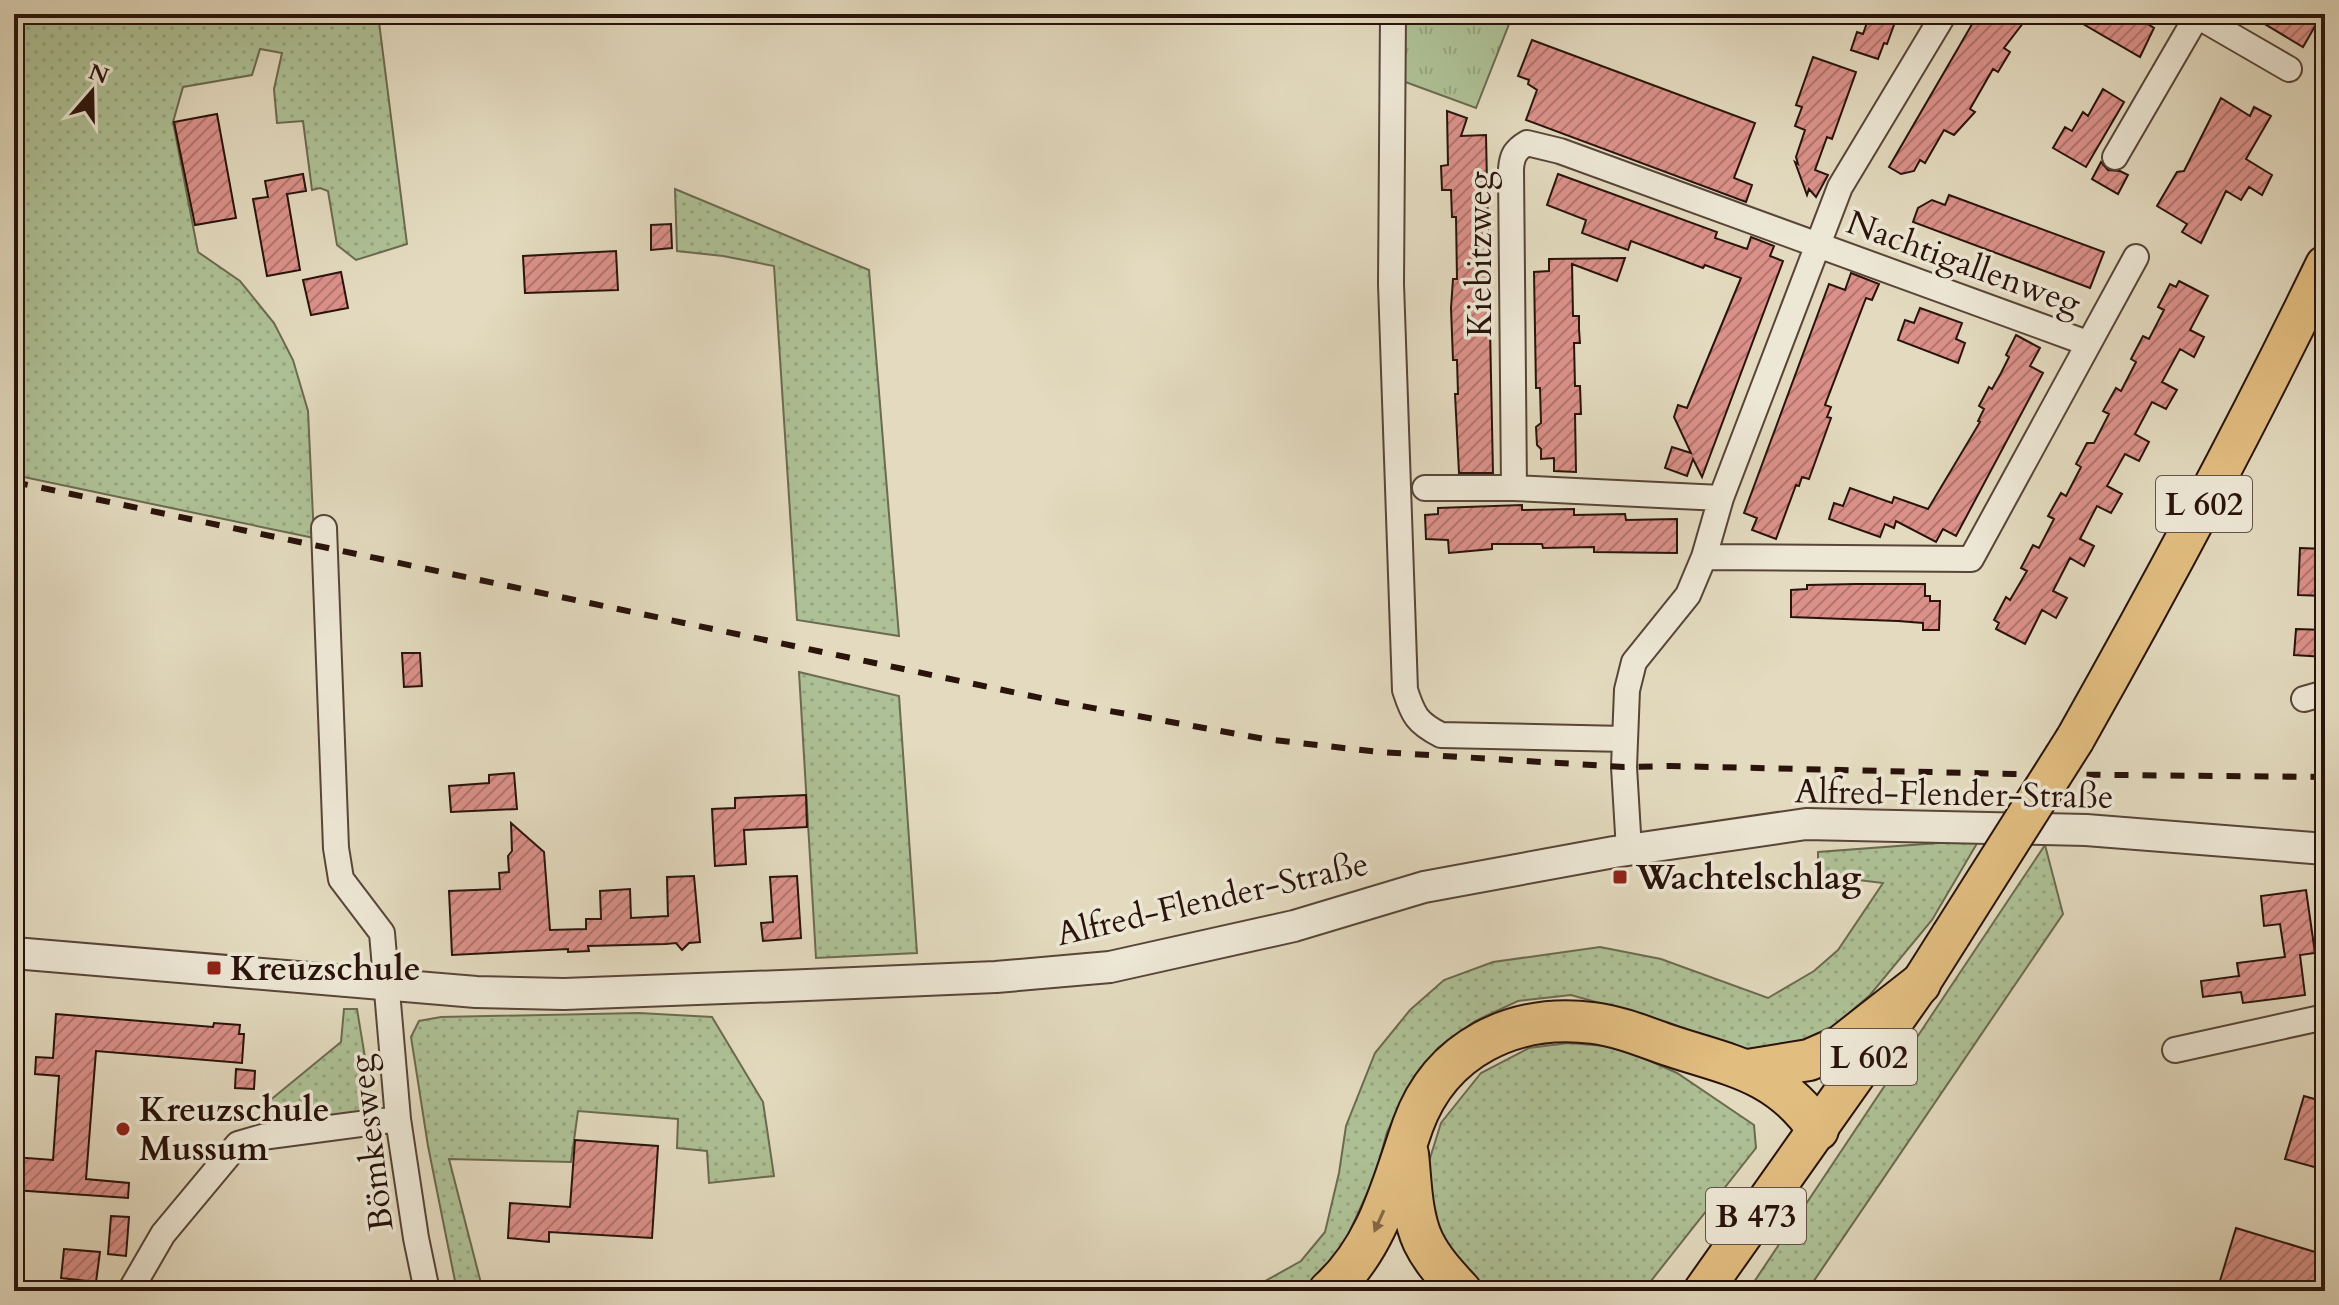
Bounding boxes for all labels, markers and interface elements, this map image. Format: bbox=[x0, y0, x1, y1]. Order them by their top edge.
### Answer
north arrow bbox=[52, 52, 132, 132]
text: N bbox=[84, 57, 113, 92]
street label: Kiebitzweg bbox=[1457, 171, 1503, 337]
street label: Nachtigallenweg bbox=[1840, 199, 2087, 327]
road number: L 602 bbox=[2156, 476, 2252, 532]
street label: Alfred-Flender-Straße bbox=[1794, 768, 2114, 820]
street label: Alfred-Flender-Straße bbox=[1052, 841, 1373, 957]
place label: Wachtelschlag bbox=[1635, 855, 1862, 901]
marker: Wachtelschlag bbox=[1611, 868, 1629, 886]
place label: Kreuzschule bbox=[230, 946, 421, 992]
marker: Kreuzschule bbox=[205, 959, 223, 977]
road number: L 602 bbox=[1821, 1029, 1917, 1085]
street label: Bömkesweg bbox=[337, 1052, 405, 1234]
place label: Kreuzschule Mussum bbox=[139, 1087, 330, 1172]
marker: Kreuzschule Mussum bbox=[114, 1120, 132, 1138]
road number: B 473 bbox=[1706, 1188, 1806, 1244]
one-way arrow bbox=[1372, 1209, 1386, 1232]

